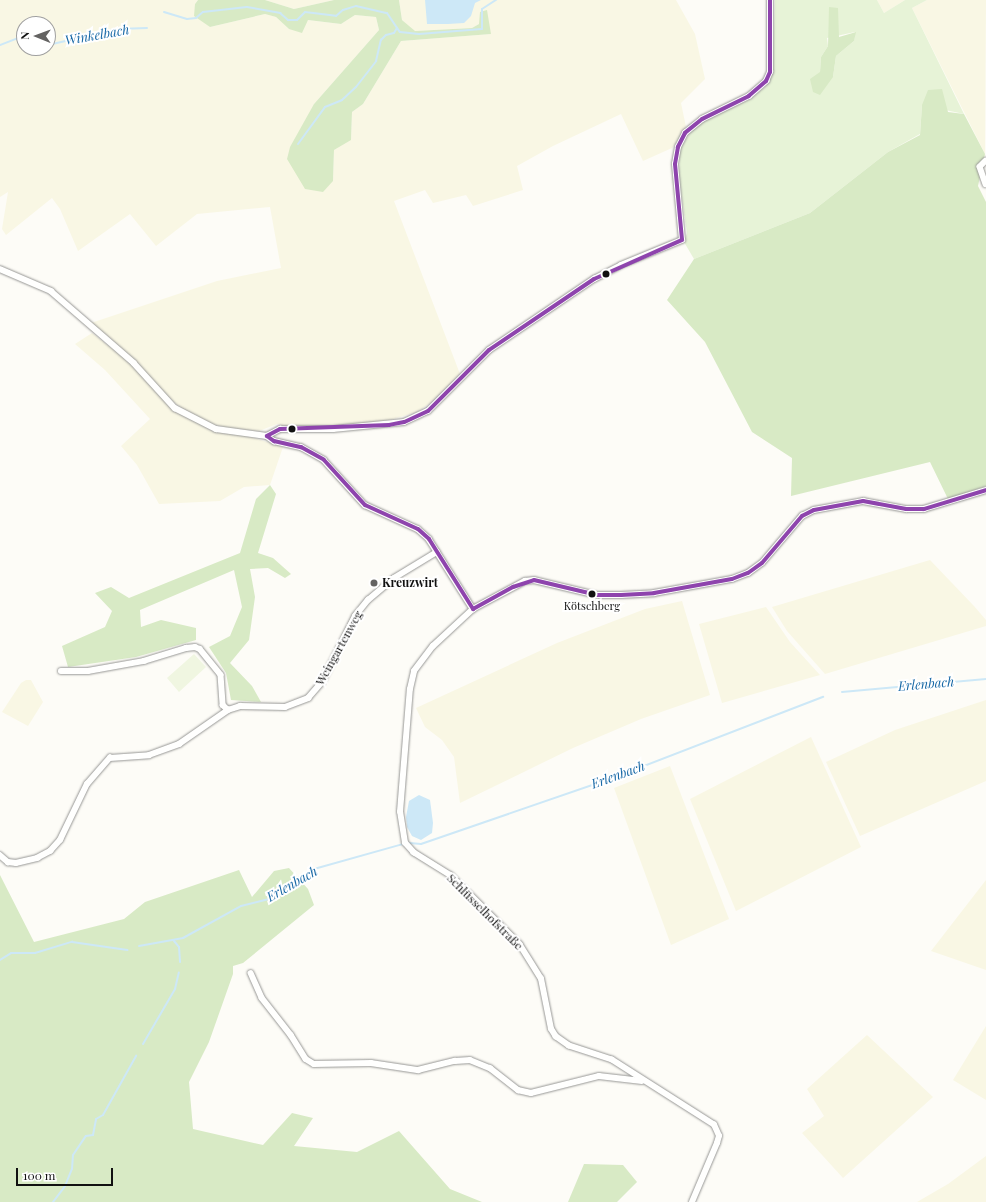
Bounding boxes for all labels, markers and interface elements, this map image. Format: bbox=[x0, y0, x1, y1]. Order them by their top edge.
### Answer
north arrow bbox=[16, 16, 56, 56]
water label: Winkelbach bbox=[64, 22, 130, 48]
text: N bbox=[17, 32, 32, 40]
unlabelled marker bbox=[601, 269, 611, 279]
unlabelled marker bbox=[287, 424, 297, 434]
place label: Kreuzwirt bbox=[382, 576, 438, 590]
marker: Kreuzwirt bbox=[369, 578, 379, 588]
marker: Kötschberg bbox=[587, 589, 597, 599]
place label: Kötschberg bbox=[564, 599, 620, 613]
street label: Weingartenweg bbox=[313, 608, 365, 688]
water label: Erlenbach bbox=[897, 674, 955, 694]
water label: Erlenbach bbox=[589, 758, 647, 792]
water label: Erlenbach bbox=[264, 863, 320, 905]
street label: Schlüsselhofstraße bbox=[444, 871, 526, 953]
scale bar bbox=[18, 1160, 115, 1186]
text: 100 m bbox=[23, 1167, 55, 1183]

